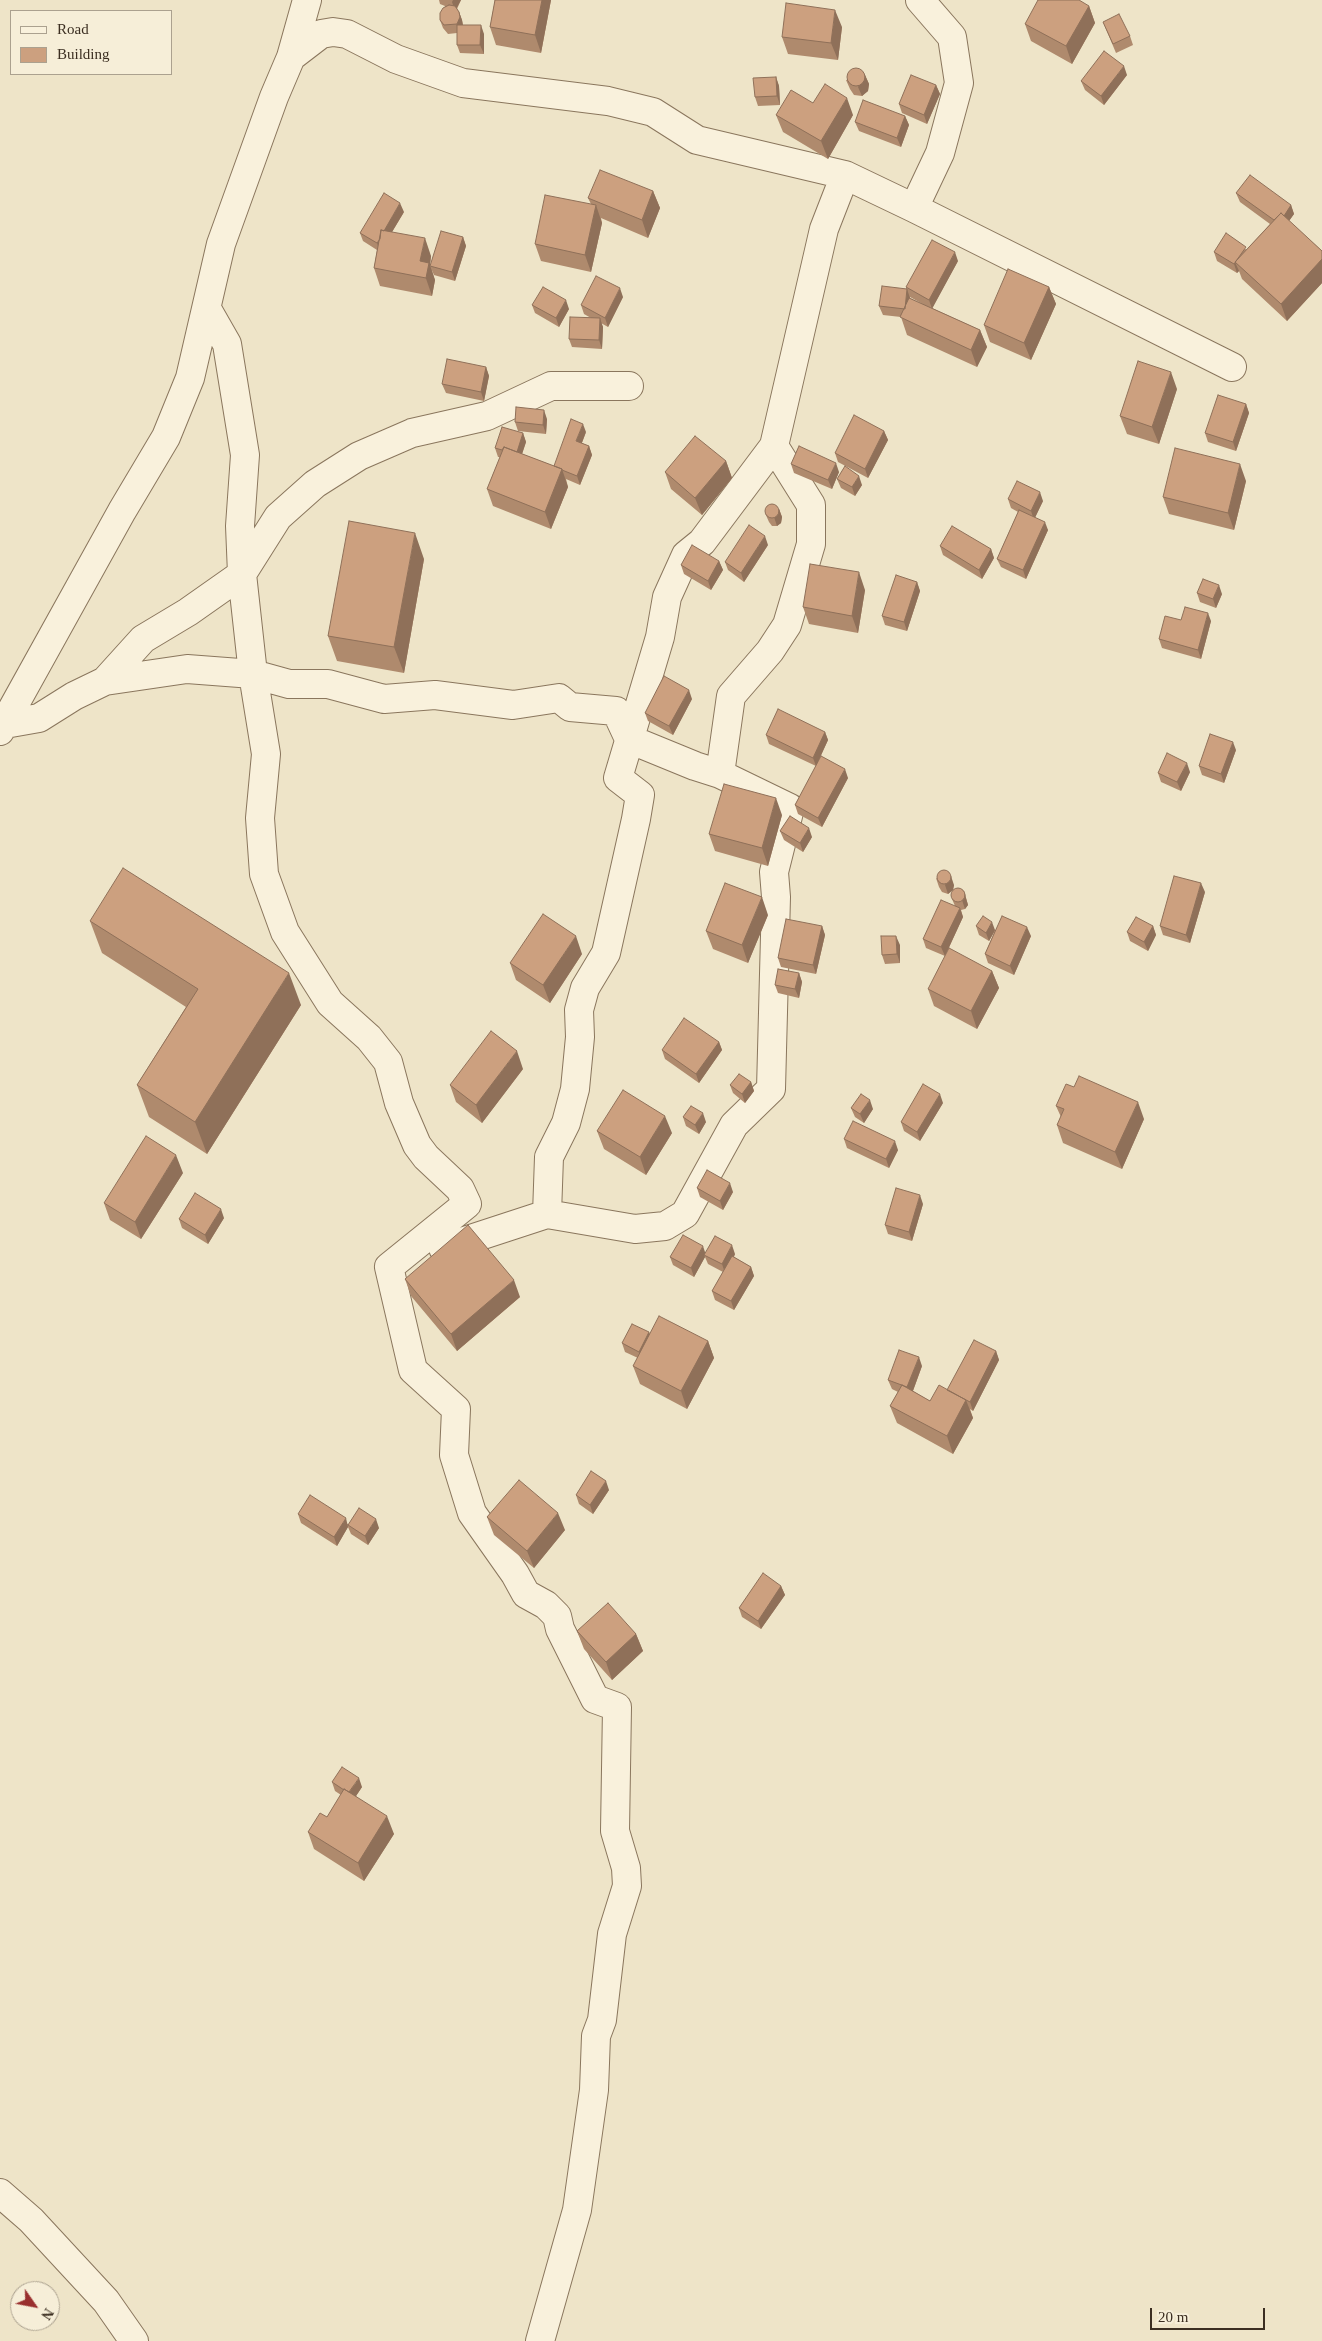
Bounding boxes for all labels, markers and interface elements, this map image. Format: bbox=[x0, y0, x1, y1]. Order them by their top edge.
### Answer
legend bbox=[10, 10, 172, 75]
text: Road bbox=[57, 21, 89, 37]
text: Building bbox=[57, 46, 110, 62]
north arrow bbox=[10, 2281, 60, 2331]
scale bar bbox=[1152, 2298, 1267, 2330]
text: N bbox=[38, 2306, 56, 2322]
text: 20 m bbox=[1158, 2309, 1188, 2325]

